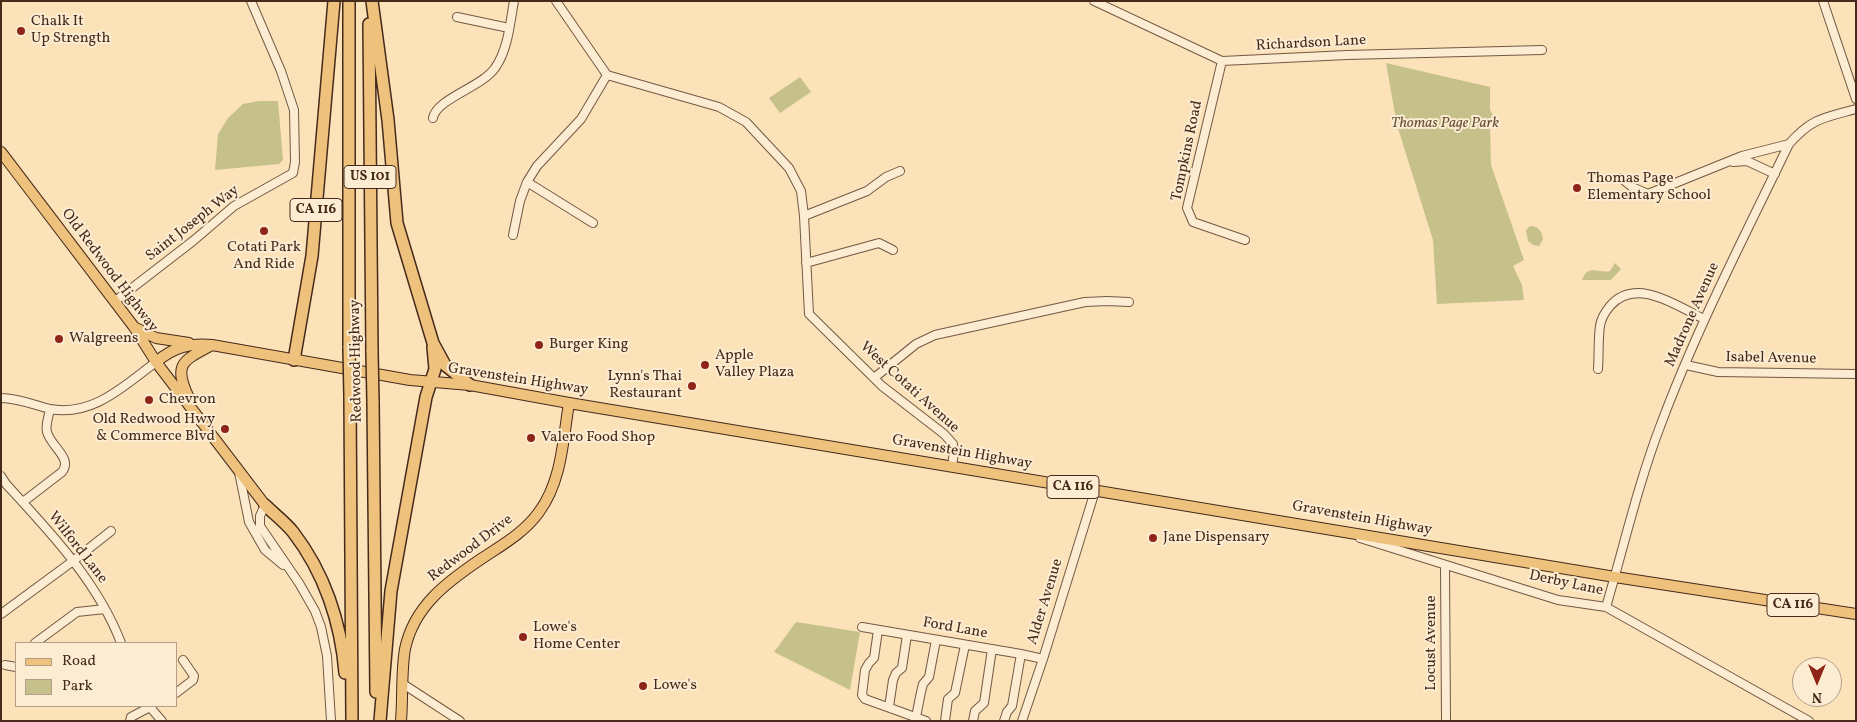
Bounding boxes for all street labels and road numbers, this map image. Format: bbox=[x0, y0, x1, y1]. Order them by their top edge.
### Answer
street label: Richardson Lane bbox=[1255, 32, 1367, 56]
street label: Tompkins Road bbox=[1169, 99, 1207, 203]
road number: US 101 bbox=[344, 166, 396, 188]
street label: Saint Joseph Way bbox=[143, 182, 243, 266]
road number: CA 116 bbox=[290, 198, 342, 222]
street label: Old Redwood Highway bbox=[57, 206, 161, 336]
street label: Madrone Avenue bbox=[1662, 260, 1724, 370]
street label: Redwood Highway bbox=[347, 299, 367, 423]
street label: West Cotati Avenue bbox=[856, 339, 962, 437]
street label: Isabel Avenue bbox=[1725, 349, 1817, 369]
street label: Gravenstein Highway bbox=[447, 360, 589, 400]
street label: Gravenstein Highway bbox=[891, 432, 1033, 474]
road number: CA 116 bbox=[1047, 476, 1099, 498]
street label: Gravenstein Highway bbox=[1291, 498, 1433, 540]
street label: Wilford Lane bbox=[43, 508, 111, 588]
street label: Redwood Drive bbox=[425, 511, 517, 587]
street label: Alder Avenue bbox=[1024, 557, 1068, 647]
street label: Derby Lane bbox=[1527, 567, 1605, 601]
road number: CA 116 bbox=[1767, 594, 1819, 616]
street label: Locust Avenue bbox=[1423, 595, 1441, 691]
street label: Ford Lane bbox=[921, 614, 989, 644]

